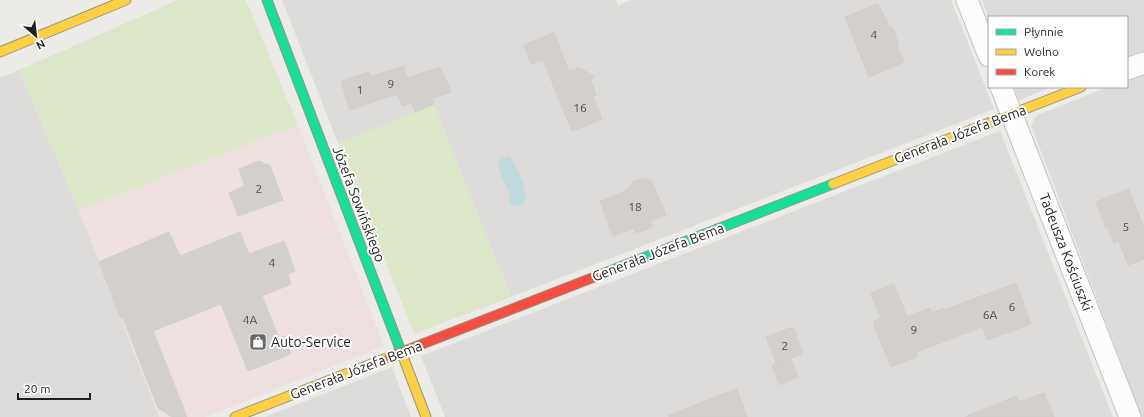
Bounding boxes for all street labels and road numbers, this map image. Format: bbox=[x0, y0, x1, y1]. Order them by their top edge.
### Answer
street label: Generała Józefa Bema bbox=[892, 101, 1028, 167]
street label: Józefa Sowińskiego bbox=[329, 144, 389, 264]
street label: Tadeusza Kościuszki bbox=[1036, 191, 1096, 313]
street label: Generała Józefa Bema bbox=[590, 219, 726, 285]
street label: Generała Józefa Bema bbox=[288, 337, 424, 403]

